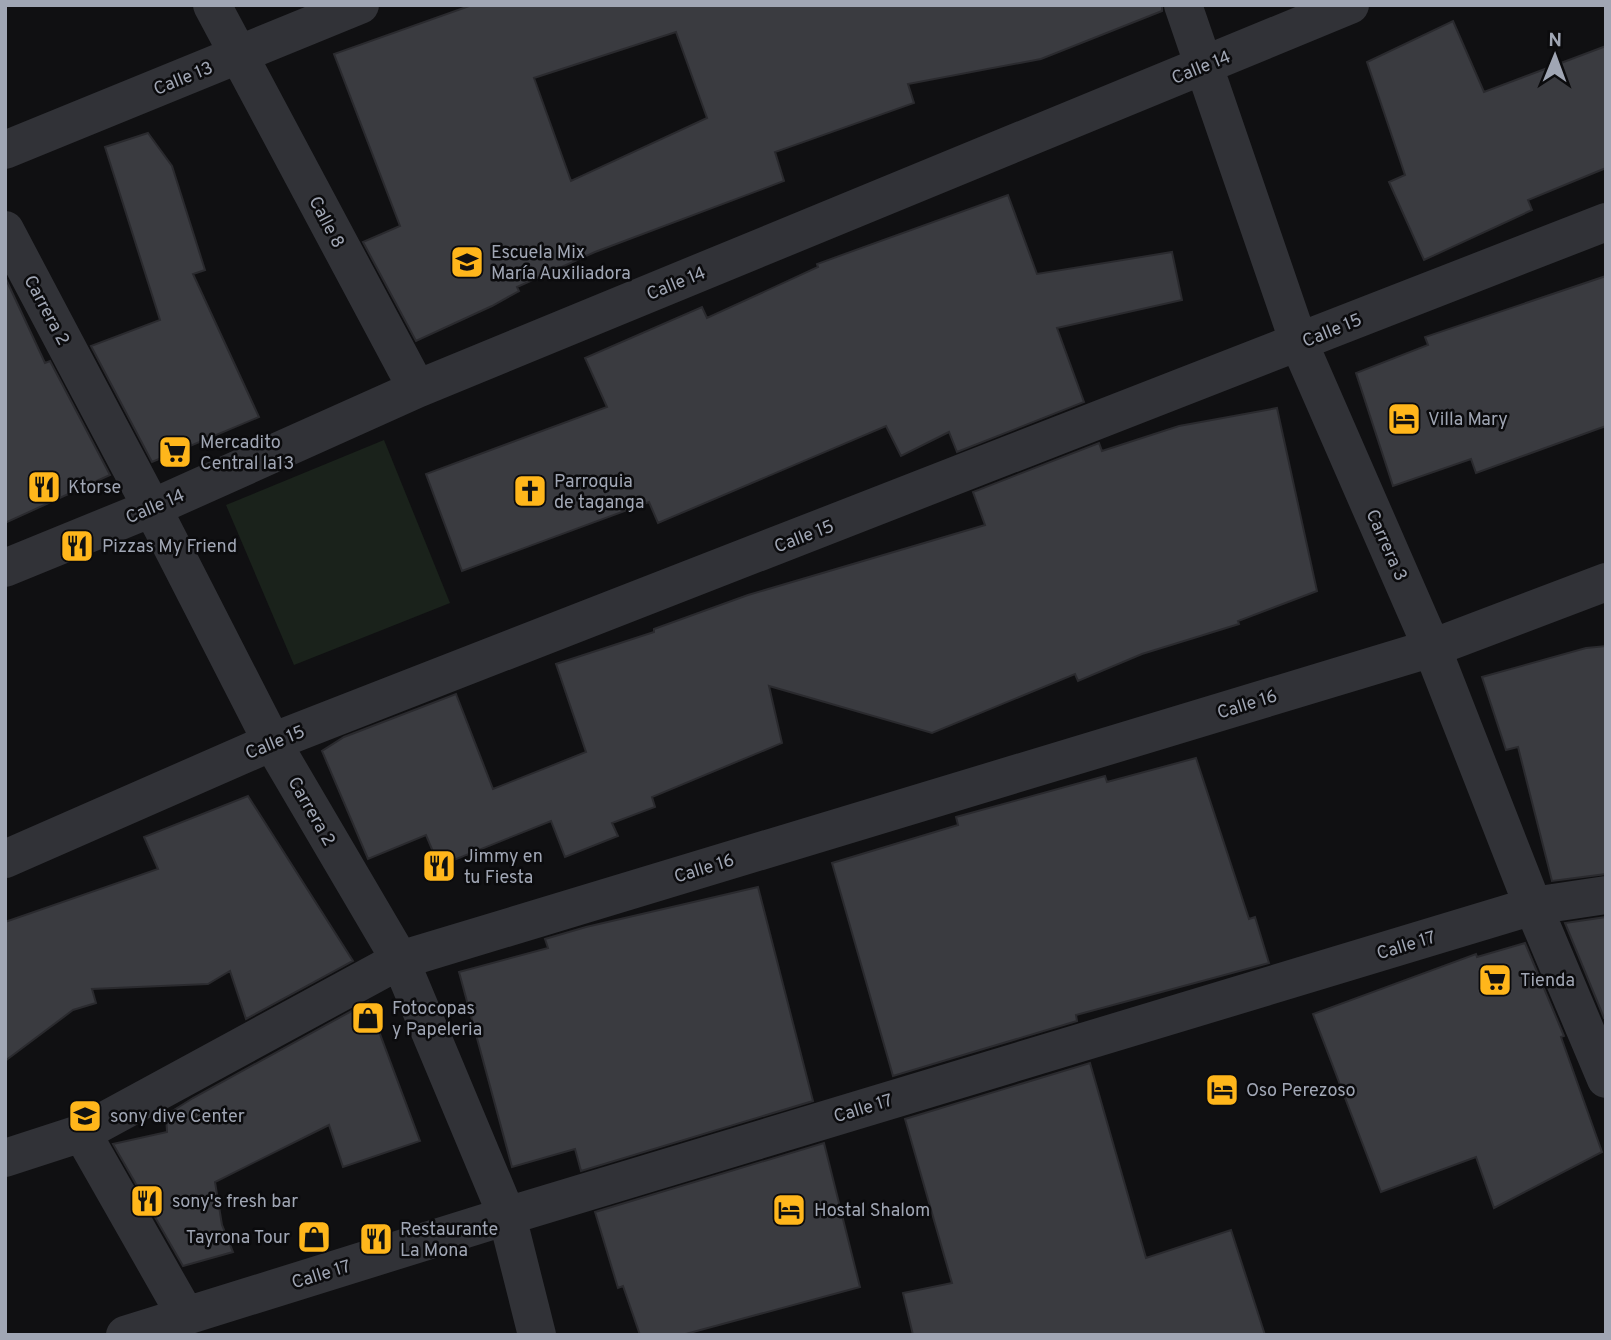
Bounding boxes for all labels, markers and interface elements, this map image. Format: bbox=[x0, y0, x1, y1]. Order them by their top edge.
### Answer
north arrow bbox=[1520, 21, 1590, 91]
text: N bbox=[1548, 29, 1562, 53]
street label: Calle 14 bbox=[1169, 46, 1235, 91]
street label: Calle 13 bbox=[151, 57, 217, 102]
street label: Calle 8 bbox=[303, 193, 349, 253]
place label: Escuela Mix María Auxiliadora bbox=[491, 242, 631, 286]
school or university icon: Escuela Mix María Auxiliadora bbox=[448, 243, 486, 281]
street label: Calle 14 bbox=[644, 262, 710, 307]
street label: Carrera 2 bbox=[18, 272, 74, 350]
street label: Calle 15 bbox=[1299, 309, 1366, 354]
hotel icon: Villa Mary bbox=[1385, 400, 1423, 438]
place label: Villa Mary bbox=[1428, 409, 1508, 432]
place label: Mercadito Central la13 bbox=[200, 432, 294, 476]
supermarket icon: Mercadito Central la13 bbox=[156, 433, 194, 471]
restaurant icon: Ktorse bbox=[25, 468, 63, 506]
place label: Parroquia de taganga bbox=[554, 471, 645, 515]
church icon: Parroquia de taganga bbox=[511, 472, 549, 510]
place label: Ktorse bbox=[68, 477, 121, 500]
street label: Calle 14 bbox=[123, 485, 189, 530]
street label: Carrera 3 bbox=[1360, 506, 1412, 585]
street label: Calle 15 bbox=[771, 515, 838, 559]
restaurant icon: Pizzas My Friend bbox=[58, 527, 96, 565]
place label: Pizzas My Friend bbox=[102, 536, 237, 559]
street label: Calle 16 bbox=[1214, 685, 1280, 725]
street label: Calle 15 bbox=[242, 721, 309, 766]
street label: Carrera 2 bbox=[282, 773, 340, 850]
place label: Jimmy en tu Fiesta bbox=[464, 846, 543, 890]
restaurant icon: Jimmy en tu Fiesta bbox=[420, 847, 458, 885]
street label: Calle 16 bbox=[671, 849, 737, 889]
street label: Calle 17 bbox=[1374, 927, 1439, 966]
supermarket icon: Tienda bbox=[1476, 961, 1514, 999]
place label: Tienda bbox=[1520, 970, 1575, 993]
place label: Fotocopas y Papeleria bbox=[392, 998, 482, 1042]
shop icon: Fotocopas y Papeleria bbox=[349, 999, 387, 1037]
hotel icon: Oso Perezoso bbox=[1203, 1071, 1241, 1109]
place label: Oso Perezoso bbox=[1246, 1080, 1356, 1103]
street label: Calle 17 bbox=[831, 1090, 896, 1129]
school or university icon: sony dive Center bbox=[66, 1097, 104, 1135]
place label: sony dive Center bbox=[110, 1106, 245, 1129]
restaurant icon: sony's fresh bar bbox=[128, 1182, 166, 1220]
place label: sony's fresh bar bbox=[172, 1191, 298, 1214]
hotel icon: Hostal Shalom bbox=[770, 1191, 808, 1229]
place label: Hostal Shalom bbox=[814, 1200, 930, 1223]
shop icon: Tayrona Tour bbox=[295, 1218, 333, 1256]
place label: Restaurante La Mona bbox=[400, 1219, 498, 1263]
restaurant icon: Restaurante La Mona bbox=[357, 1220, 395, 1258]
place label: Tayrona Tour bbox=[186, 1227, 290, 1250]
street label: Calle 17 bbox=[289, 1256, 354, 1295]

